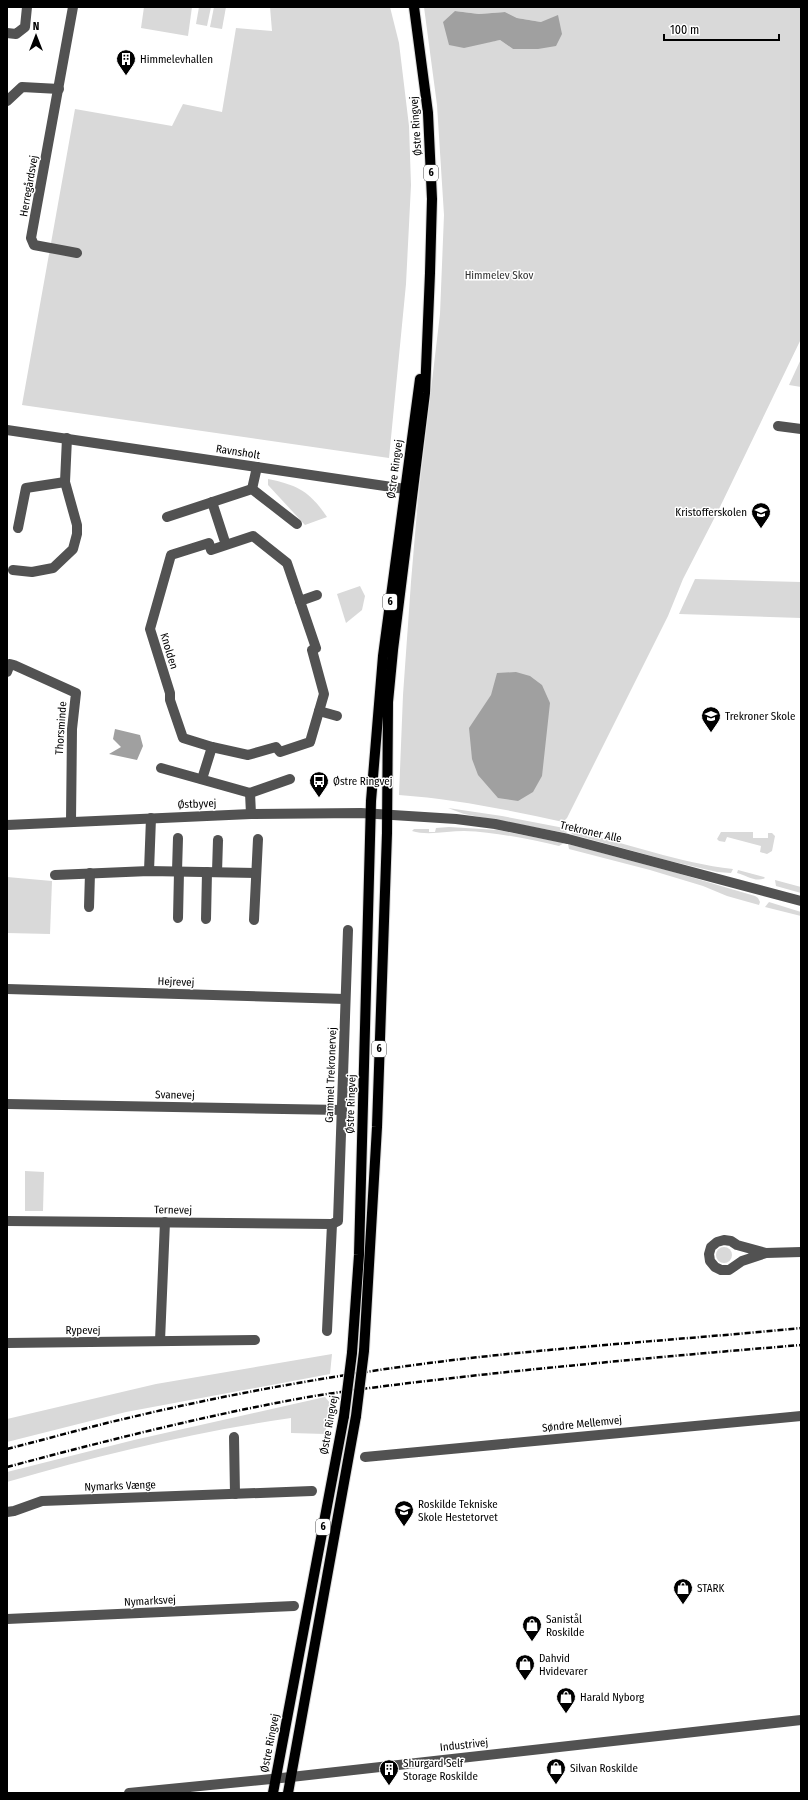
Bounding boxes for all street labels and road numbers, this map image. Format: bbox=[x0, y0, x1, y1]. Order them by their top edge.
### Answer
street label: Østre Ringvej bbox=[407, 96, 425, 156]
street label: Herregårdsvej bbox=[17, 154, 41, 218]
road number: 6 bbox=[424, 165, 438, 181]
street label: Østre Ringvej bbox=[384, 438, 406, 499]
street label: Ravnsholt bbox=[215, 442, 261, 462]
road number: 6 bbox=[383, 594, 397, 610]
street label: Knolden bbox=[157, 631, 181, 671]
street label: Thorsminde bbox=[53, 701, 69, 755]
street label: Østbyvej bbox=[177, 797, 217, 811]
street label: Trekroner Alle bbox=[559, 819, 623, 845]
street label: Hejrevej bbox=[157, 975, 195, 989]
street label: Gammel Trekronervej bbox=[323, 1027, 339, 1123]
road number: 6 bbox=[372, 1041, 386, 1057]
street label: Østre Ringvej bbox=[343, 1074, 359, 1134]
street label: Svanevej bbox=[155, 1088, 195, 1102]
street label: Ternevej bbox=[154, 1203, 192, 1217]
street label: Rypevej bbox=[65, 1324, 101, 1337]
street label: Østre Ringvej bbox=[317, 1394, 341, 1455]
street label: Søndre Mellemvej bbox=[541, 1413, 623, 1435]
street label: Nymarks Vænge bbox=[84, 1478, 156, 1494]
road number: 6 bbox=[316, 1519, 330, 1535]
street label: Nymarksvej bbox=[124, 1593, 176, 1609]
street label: Østre Ringvej bbox=[258, 1712, 282, 1773]
street label: Industrivej bbox=[439, 1736, 489, 1754]

